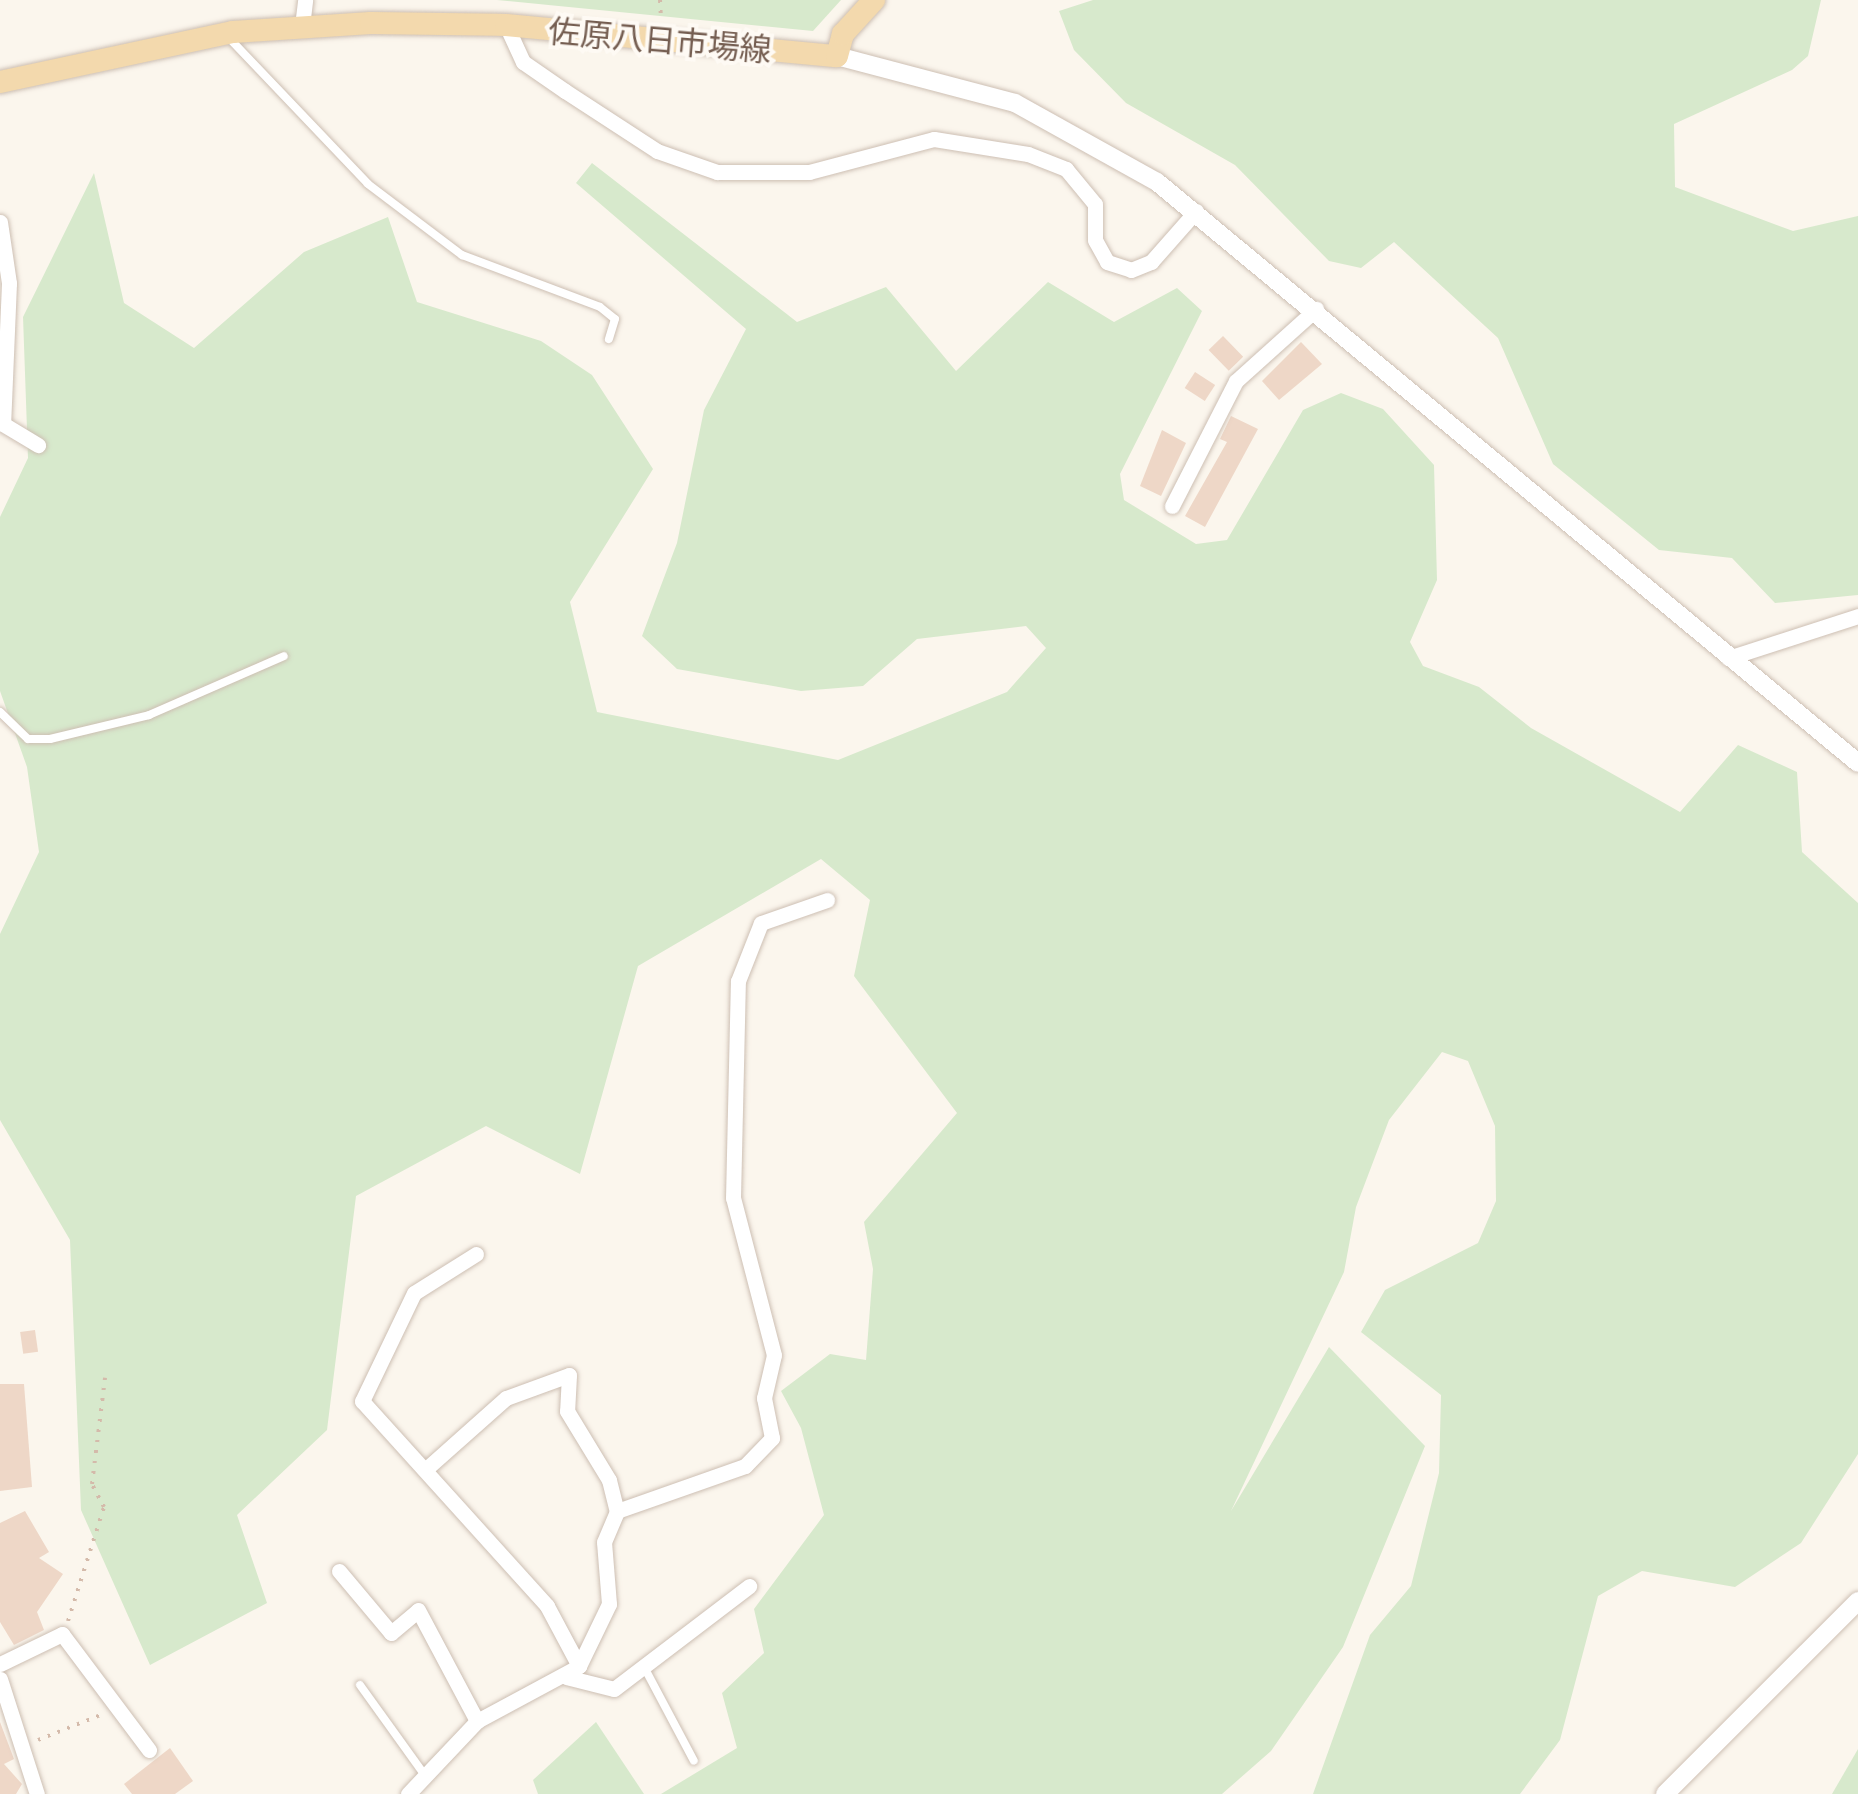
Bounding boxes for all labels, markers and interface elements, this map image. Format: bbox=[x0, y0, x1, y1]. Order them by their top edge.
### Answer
street label: 佐原八日市場線 bbox=[547, 11, 773, 69]

